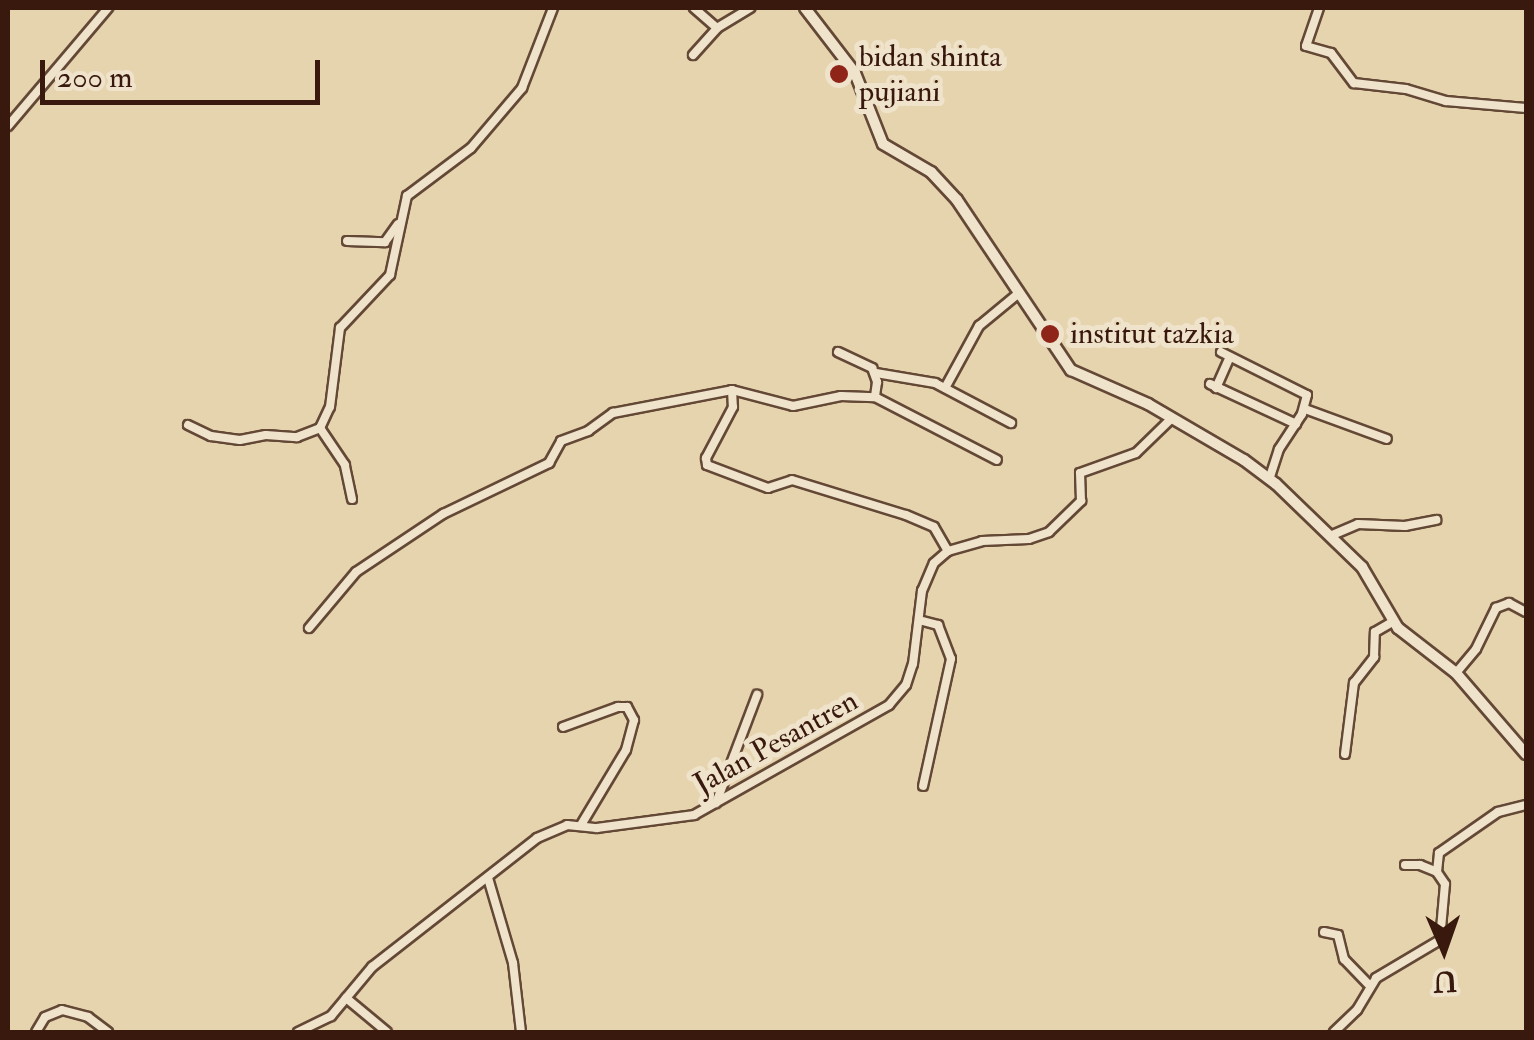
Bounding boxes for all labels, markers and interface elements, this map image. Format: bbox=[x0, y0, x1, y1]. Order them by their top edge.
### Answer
place label: bidan shinta pujiani bbox=[859, 39, 1002, 110]
scale bar bbox=[45, 40, 325, 102]
text: 200 m bbox=[57, 59, 133, 96]
marker: bidan shinta pujiani bbox=[828, 63, 850, 85]
place label: institut tazkia bbox=[1070, 316, 1234, 352]
marker: institut tazkia bbox=[1039, 323, 1061, 345]
street label: Jalan Pesantren bbox=[688, 683, 864, 803]
north arrow bbox=[1394, 900, 1494, 1000]
text: U bbox=[1433, 963, 1457, 998]

